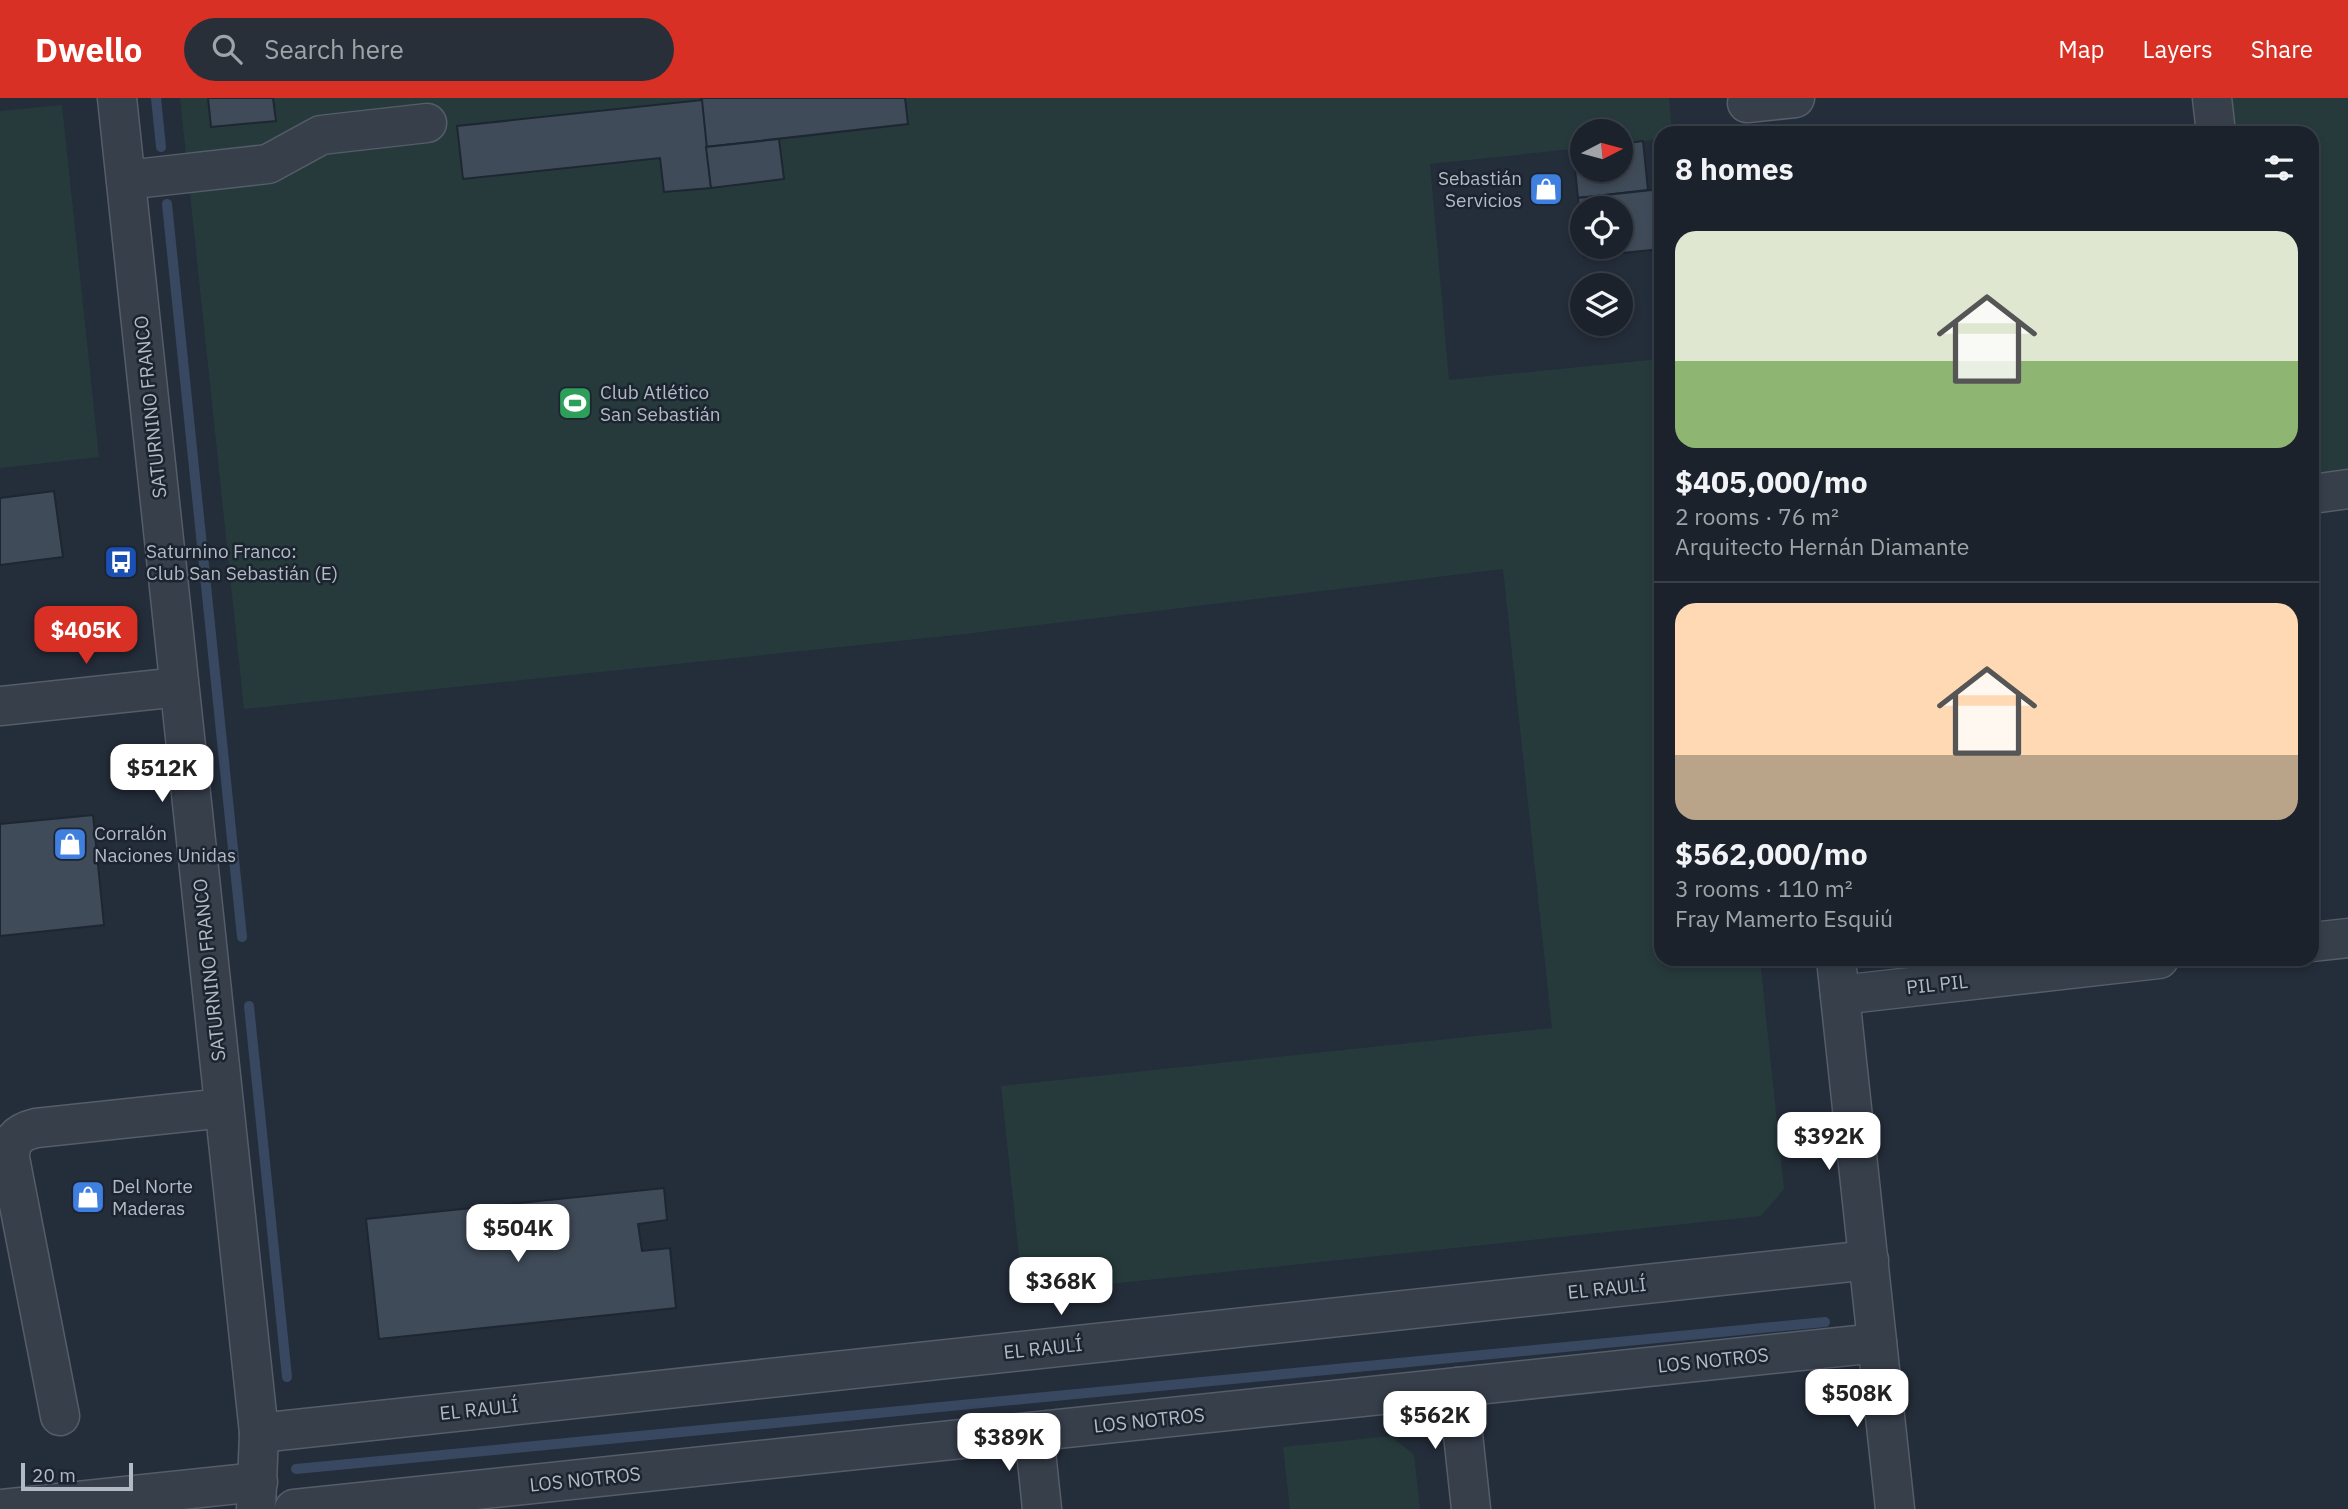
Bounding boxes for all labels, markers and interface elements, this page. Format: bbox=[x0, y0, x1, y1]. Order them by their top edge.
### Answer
search box bbox=[184, 18, 674, 81]
text: Dwello bbox=[35, 28, 142, 71]
icon: search bbox=[208, 30, 246, 68]
text: Search here bbox=[264, 32, 404, 66]
text: Map bbox=[2058, 33, 2105, 65]
text: Layers bbox=[2143, 33, 2213, 65]
text: Share bbox=[2251, 33, 2313, 65]
north arrow bbox=[1570, 119, 1633, 182]
map controls bbox=[1570, 119, 1633, 336]
text: 8 homes bbox=[1675, 149, 1794, 188]
icon: filters bbox=[2260, 149, 2298, 187]
place label: Sebastián Servicios bbox=[1438, 166, 1522, 212]
shop icon: Sebastián Servicios bbox=[1527, 170, 1565, 208]
button: locate bbox=[1570, 196, 1633, 259]
button: layers bbox=[1570, 273, 1633, 336]
icon: home bbox=[1924, 276, 2050, 402]
street label: SATURNINO FRANCO bbox=[128, 314, 172, 500]
place label: Club Atlético San Sebastián bbox=[600, 380, 721, 426]
sports icon: Club Atlético San Sebastián bbox=[556, 384, 594, 422]
text: $405,000/mo bbox=[1675, 462, 1868, 501]
text: 2 rooms · 76 m² bbox=[1675, 501, 1839, 531]
text: Arquitecto Hernán Diamante bbox=[1675, 531, 1969, 561]
place label: Saturnino Franco: Club San Sebastián (E) bbox=[146, 539, 338, 585]
bus stop icon: Saturnino Franco: Club San Sebastián (E) bbox=[102, 543, 140, 581]
pin: $405K bbox=[37, 606, 135, 666]
text: $405K bbox=[50, 614, 122, 644]
icon: home bbox=[1924, 648, 2050, 774]
pin: $512K bbox=[113, 744, 211, 804]
text: $512K bbox=[126, 752, 198, 782]
place label: Corralón Naciones Unidas bbox=[94, 821, 236, 867]
shop icon: Corralón Naciones Unidas bbox=[51, 825, 89, 863]
text: $562,000/mo bbox=[1675, 834, 1868, 873]
text: 3 rooms · 110 m² bbox=[1675, 873, 1853, 903]
street label: SATURNINO FRANCO bbox=[187, 877, 231, 1063]
text: Fray Mamerto Esquiú bbox=[1675, 903, 1893, 933]
street label: PIL PIL bbox=[1905, 969, 1969, 999]
pin: $392K bbox=[1780, 1112, 1878, 1172]
text: $392K bbox=[1793, 1120, 1865, 1150]
place label: Del Norte Maderas bbox=[112, 1174, 193, 1220]
shop icon: Del Norte Maderas bbox=[69, 1178, 107, 1216]
pin: $504K bbox=[469, 1204, 567, 1264]
text: $504K bbox=[482, 1212, 554, 1242]
pin: $368K bbox=[1012, 1258, 1110, 1317]
text: $368K bbox=[1025, 1265, 1097, 1295]
street label: EL RAULÍ bbox=[1566, 1272, 1648, 1304]
street label: EL RAULÍ bbox=[1002, 1332, 1084, 1364]
street label: LOS NOTROS bbox=[1656, 1342, 1770, 1378]
pin: $508K bbox=[1808, 1370, 1906, 1429]
text: $508K bbox=[1821, 1377, 1893, 1407]
pin: $562K bbox=[1386, 1392, 1484, 1451]
street label: EL RAULÍ bbox=[438, 1393, 520, 1425]
text: $562K bbox=[1399, 1399, 1471, 1429]
street label: LOS NOTROS bbox=[1092, 1402, 1206, 1438]
pin: $389K bbox=[960, 1414, 1058, 1473]
text: $389K bbox=[973, 1421, 1045, 1451]
scale bar bbox=[21, 1460, 133, 1492]
street label: LOS NOTROS bbox=[528, 1461, 642, 1497]
text: 20 m bbox=[32, 1463, 76, 1487]

